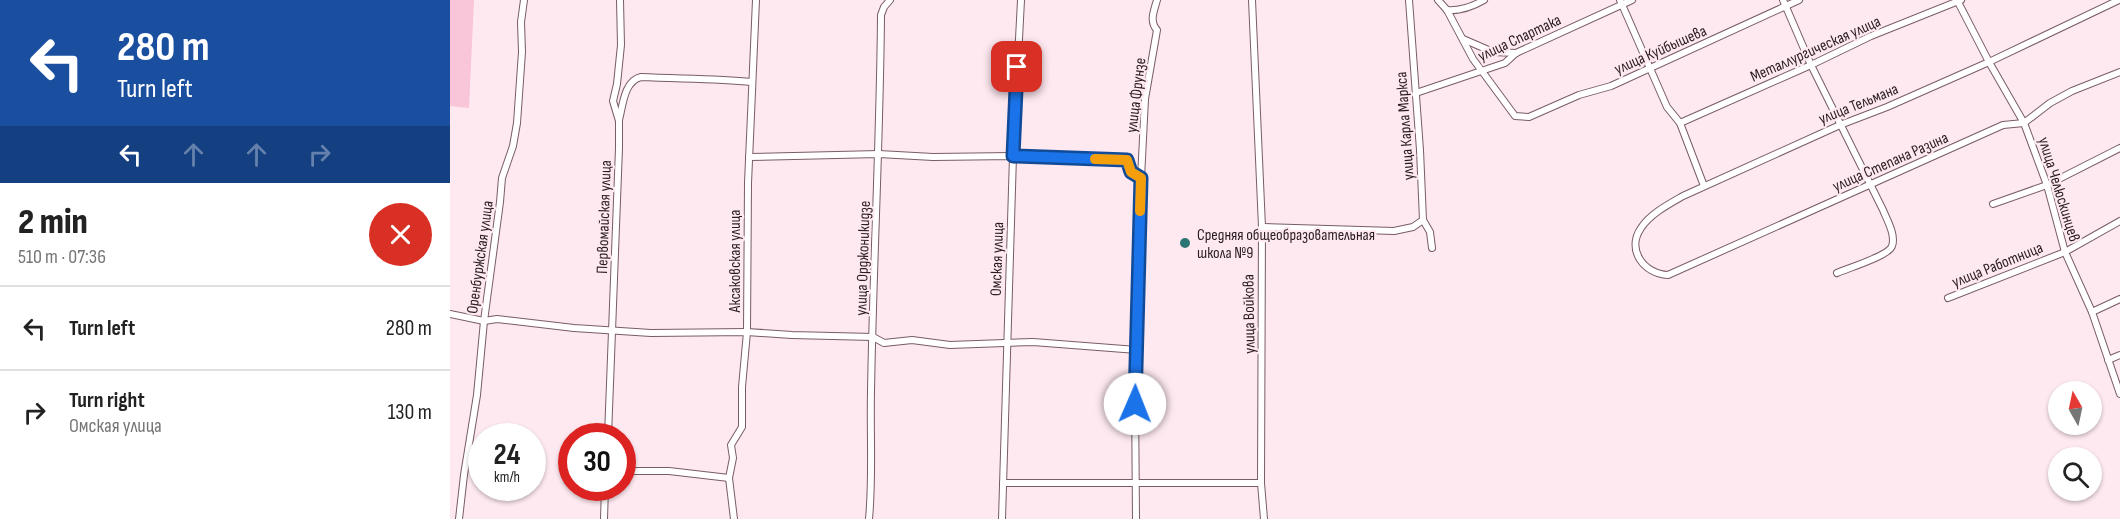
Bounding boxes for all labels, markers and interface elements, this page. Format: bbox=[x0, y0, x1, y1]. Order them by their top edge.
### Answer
street label: улица Спартака bbox=[1475, 11, 1564, 66]
street label: Металлургическая улица bbox=[1748, 12, 1884, 87]
text: 280 m bbox=[117, 22, 210, 73]
street label: улица Куйбышева bbox=[1612, 22, 1710, 79]
icon: left bbox=[18, 24, 96, 102]
pin bbox=[991, 41, 1042, 92]
icon: arrive bbox=[1000, 50, 1033, 83]
street label: улица Фрунзе bbox=[1122, 57, 1151, 134]
street label: улица Карла Маркса bbox=[1392, 71, 1419, 181]
text: Turn left bbox=[117, 73, 193, 105]
street label: улица Тельмана bbox=[1816, 80, 1901, 129]
street label: улица Степана Разина bbox=[1830, 128, 1951, 196]
street label: улица Челюскинцев bbox=[2034, 135, 2083, 244]
icon: left bbox=[114, 138, 147, 171]
icon: ahead bbox=[177, 138, 210, 171]
icon: ahead bbox=[240, 138, 273, 171]
icon: right bbox=[303, 138, 336, 171]
street label: Первомайская улица bbox=[593, 160, 616, 274]
street label: Оренбуржская улица bbox=[463, 199, 498, 315]
street label: улица Орджоникидзе bbox=[852, 200, 875, 316]
text: 2 min bbox=[18, 201, 88, 244]
button: close bbox=[369, 203, 432, 266]
street label: Аксаковская улица bbox=[726, 209, 745, 314]
street label: Омская улица bbox=[987, 222, 1008, 296]
place label: Средняя общеобразовательная школа №9 bbox=[1197, 226, 1375, 263]
marker: Средняя общеобразовательная школа №9 bbox=[1178, 236, 1192, 250]
street label: улица Работница bbox=[1949, 239, 2046, 292]
text: 510 m · 07:36 bbox=[18, 245, 106, 269]
street label: улица Войкова bbox=[1239, 274, 1260, 354]
icon: left bbox=[18, 312, 51, 345]
text: Turn left bbox=[69, 315, 135, 342]
text: 280 m bbox=[386, 315, 432, 342]
position arrow bbox=[1103, 372, 1167, 436]
north arrow bbox=[2048, 381, 2102, 435]
map controls bbox=[2048, 381, 2102, 501]
text: Turn right bbox=[69, 387, 145, 414]
icon: right bbox=[18, 396, 51, 429]
text: 130 m bbox=[388, 399, 432, 426]
text: Омская улица bbox=[69, 414, 162, 438]
speed limit sign: 30 bbox=[558, 423, 636, 501]
text: 24 bbox=[494, 437, 520, 473]
button: search bbox=[2048, 447, 2102, 501]
text: km/h bbox=[494, 468, 520, 487]

